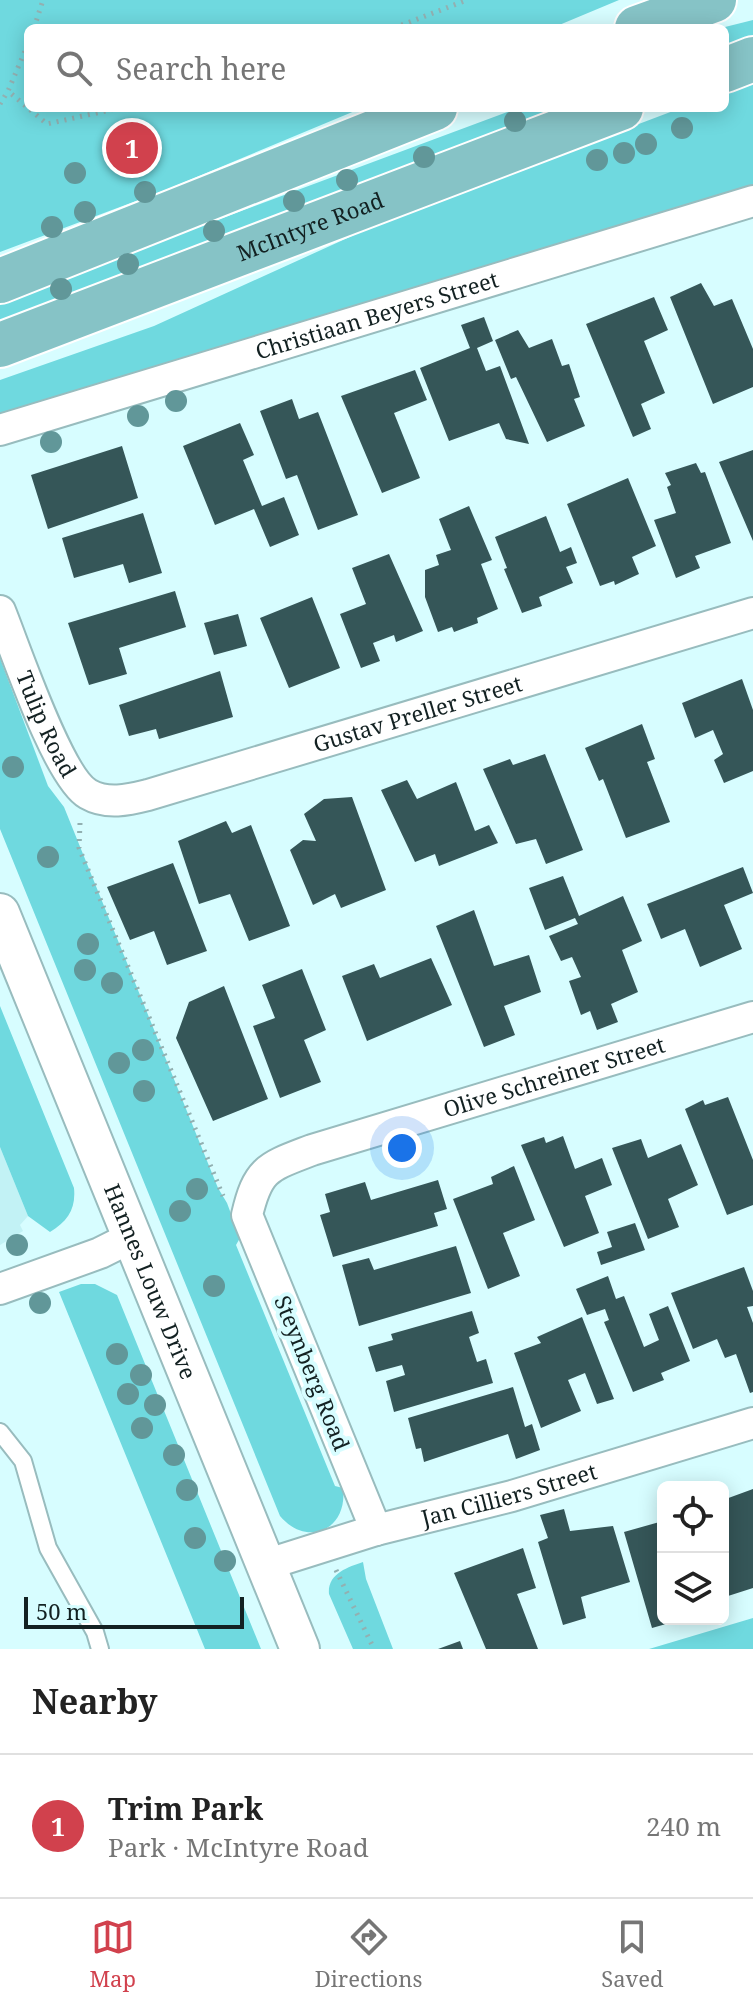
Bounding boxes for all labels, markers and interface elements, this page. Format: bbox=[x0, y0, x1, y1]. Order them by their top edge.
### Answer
search box bbox=[24, 24, 729, 112]
icon: search bbox=[52, 46, 96, 90]
text: Search here bbox=[116, 48, 286, 89]
pin: 1 bbox=[106, 118, 158, 178]
street label: McIntyre Road bbox=[232, 184, 388, 267]
street label: Christiaan Beyers Street bbox=[252, 263, 502, 365]
street label: Tulip Road bbox=[10, 666, 85, 783]
street label: Gustav Preller Street bbox=[309, 667, 526, 758]
street label: Olive Schreiner Street bbox=[439, 1028, 668, 1124]
your location bbox=[382, 1128, 422, 1168]
street label: Hannes Louw Drive bbox=[98, 1179, 204, 1384]
street label: Steynberg Road bbox=[268, 1291, 358, 1455]
street label: Jan Cilliers Street bbox=[417, 1455, 600, 1532]
map controls bbox=[657, 1481, 729, 1625]
button: locate bbox=[657, 1481, 729, 1553]
button: layers bbox=[657, 1553, 729, 1625]
scale bar bbox=[24, 1593, 244, 1629]
text: 50 m bbox=[36, 1596, 87, 1626]
text: Nearby bbox=[32, 1678, 158, 1724]
text: Trim Park bbox=[108, 1788, 263, 1829]
text: 1 bbox=[51, 1808, 65, 1844]
text: 240 m bbox=[646, 1808, 721, 1844]
text: Park · McIntyre Road bbox=[108, 1829, 369, 1865]
tab: Map bbox=[89, 1915, 136, 1993]
tab: Directions bbox=[315, 1915, 422, 1993]
tab: Saved bbox=[601, 1915, 664, 1993]

